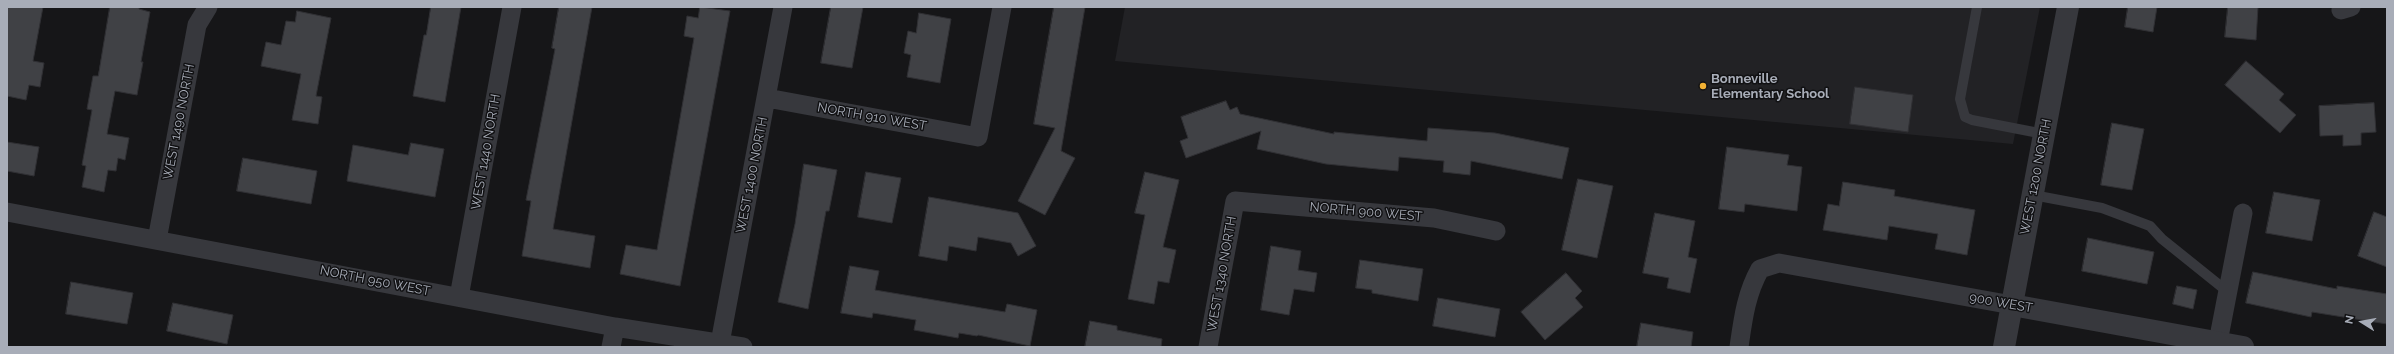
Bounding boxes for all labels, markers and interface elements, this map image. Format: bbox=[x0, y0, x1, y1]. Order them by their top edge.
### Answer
street label: WEST 1490 NORTH bbox=[160, 63, 198, 181]
place label: Bonneville Elementary School bbox=[1711, 71, 1829, 102]
marker: Bonneville Elementary School bbox=[1698, 81, 1708, 91]
street label: WEST 1440 NORTH bbox=[468, 93, 504, 211]
street label: NORTH 910 WEST bbox=[816, 100, 928, 134]
street label: WEST 1400 NORTH bbox=[733, 116, 771, 234]
street label: WEST 1200 NORTH bbox=[2017, 118, 2055, 236]
street label: NORTH 900 WEST bbox=[1309, 199, 1423, 225]
street label: WEST 1340 NORTH bbox=[1204, 215, 1240, 333]
street label: NORTH 950 WEST bbox=[318, 263, 432, 299]
street label: 900 WEST bbox=[1968, 290, 2034, 316]
north arrow bbox=[2342, 302, 2382, 342]
text: N bbox=[2343, 314, 2357, 325]

